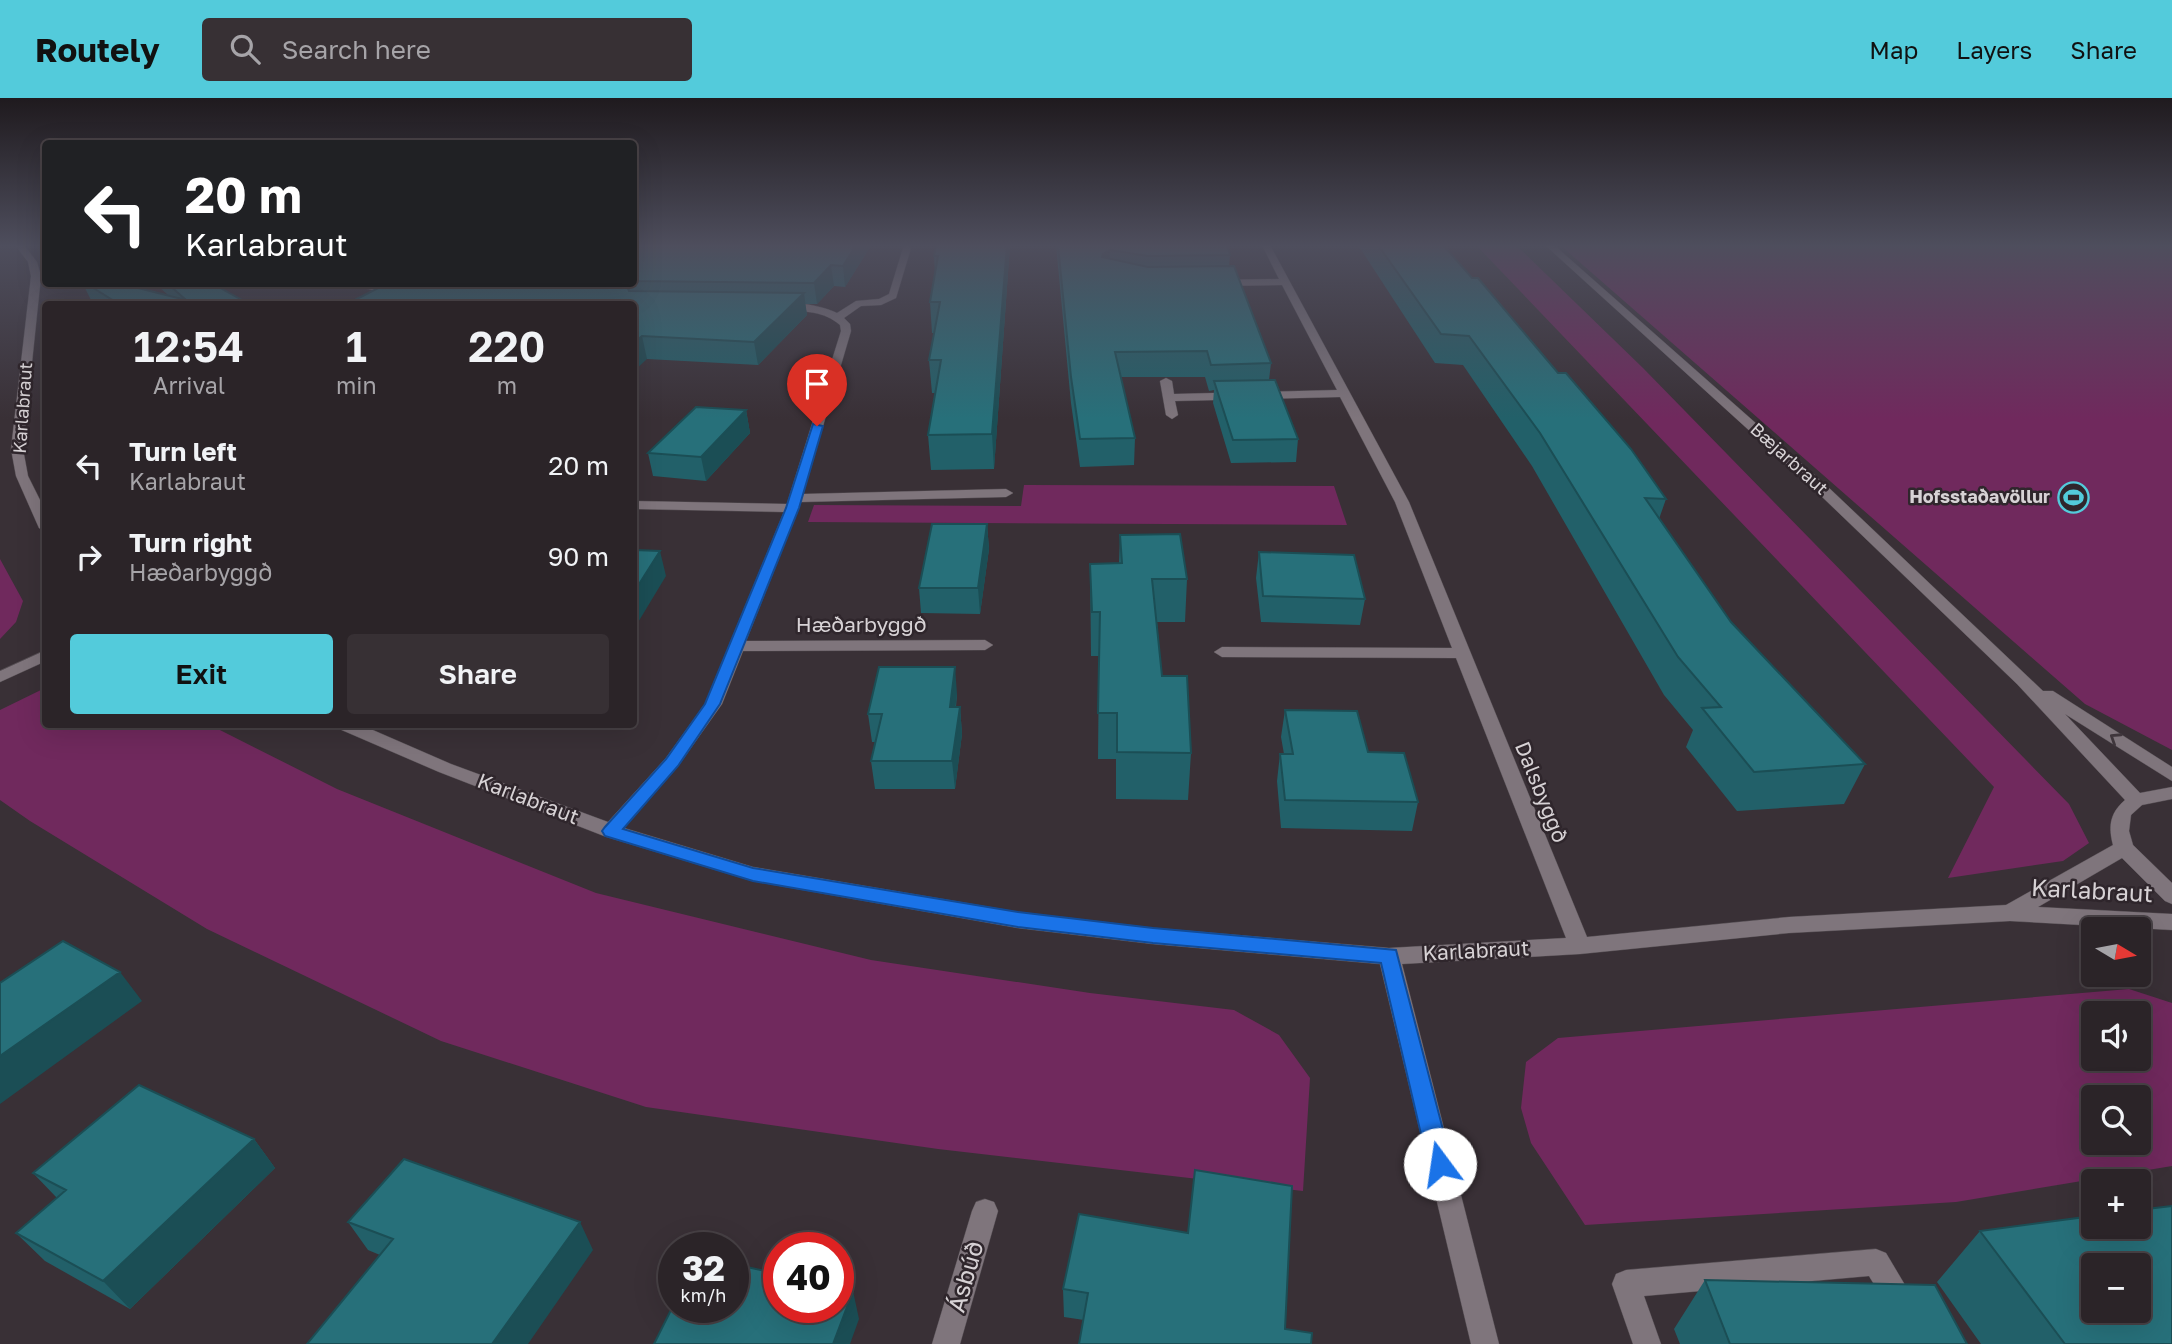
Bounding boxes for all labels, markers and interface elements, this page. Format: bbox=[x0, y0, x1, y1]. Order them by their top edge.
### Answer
search box bbox=[202, 18, 692, 81]
text: Routely bbox=[35, 30, 160, 69]
icon: search bbox=[226, 30, 264, 68]
text: Search here bbox=[282, 34, 431, 65]
text: Map bbox=[1869, 35, 1918, 64]
text: Layers bbox=[1956, 35, 2032, 64]
text: Share bbox=[2070, 35, 2137, 64]
text: 20 m bbox=[185, 165, 302, 224]
icon: left bbox=[70, 168, 161, 259]
text: Karlabraut bbox=[185, 225, 348, 263]
text: 12:54 bbox=[134, 321, 244, 371]
text: 1 bbox=[346, 321, 367, 371]
text: 220 bbox=[468, 321, 545, 371]
pin bbox=[787, 354, 847, 426]
street label: Karlabraut bbox=[8, 362, 36, 454]
icon: arrive bbox=[798, 365, 836, 403]
text: Arrival bbox=[153, 371, 225, 399]
text: min bbox=[336, 371, 377, 399]
text: m bbox=[497, 371, 517, 399]
street label: Bæjarbraut bbox=[1746, 418, 1833, 499]
text: Turn left bbox=[129, 436, 237, 467]
icon: left bbox=[70, 447, 108, 485]
text: 20 m bbox=[548, 450, 609, 481]
text: Karlabraut bbox=[129, 467, 246, 495]
sports icon: Hofsstaðavöllur bbox=[2056, 480, 2090, 514]
place label: Hofsstaðavöllur bbox=[1909, 485, 2050, 507]
text: Turn right bbox=[129, 527, 252, 558]
icon: right bbox=[70, 538, 108, 576]
text: 90 m bbox=[548, 541, 609, 572]
text: Hæðarbyggð bbox=[129, 558, 272, 586]
street label: Hæðarbyggð bbox=[796, 611, 926, 637]
button: Exit bbox=[70, 634, 333, 714]
button: Share bbox=[347, 634, 609, 714]
one-way arrow bbox=[2109, 734, 2122, 747]
street label: Dalsbyggð bbox=[1510, 737, 1574, 846]
street label: Karlabraut bbox=[474, 767, 583, 829]
street label: Karlabraut bbox=[2030, 872, 2154, 907]
north arrow bbox=[2081, 917, 2151, 987]
map controls bbox=[2081, 917, 2151, 1323]
street label: Karlabraut bbox=[1422, 934, 1530, 966]
button: sound bbox=[2081, 1001, 2151, 1071]
button: search bbox=[2081, 1085, 2151, 1155]
position arrow bbox=[1403, 1127, 1477, 1201]
button: + bbox=[2081, 1169, 2151, 1239]
speed limit sign: 40 bbox=[763, 1232, 854, 1323]
street label: Ásbúð bbox=[941, 1238, 988, 1315]
text: 32 bbox=[682, 1247, 725, 1289]
button: − bbox=[2081, 1253, 2151, 1323]
text: km/h bbox=[681, 1284, 726, 1306]

